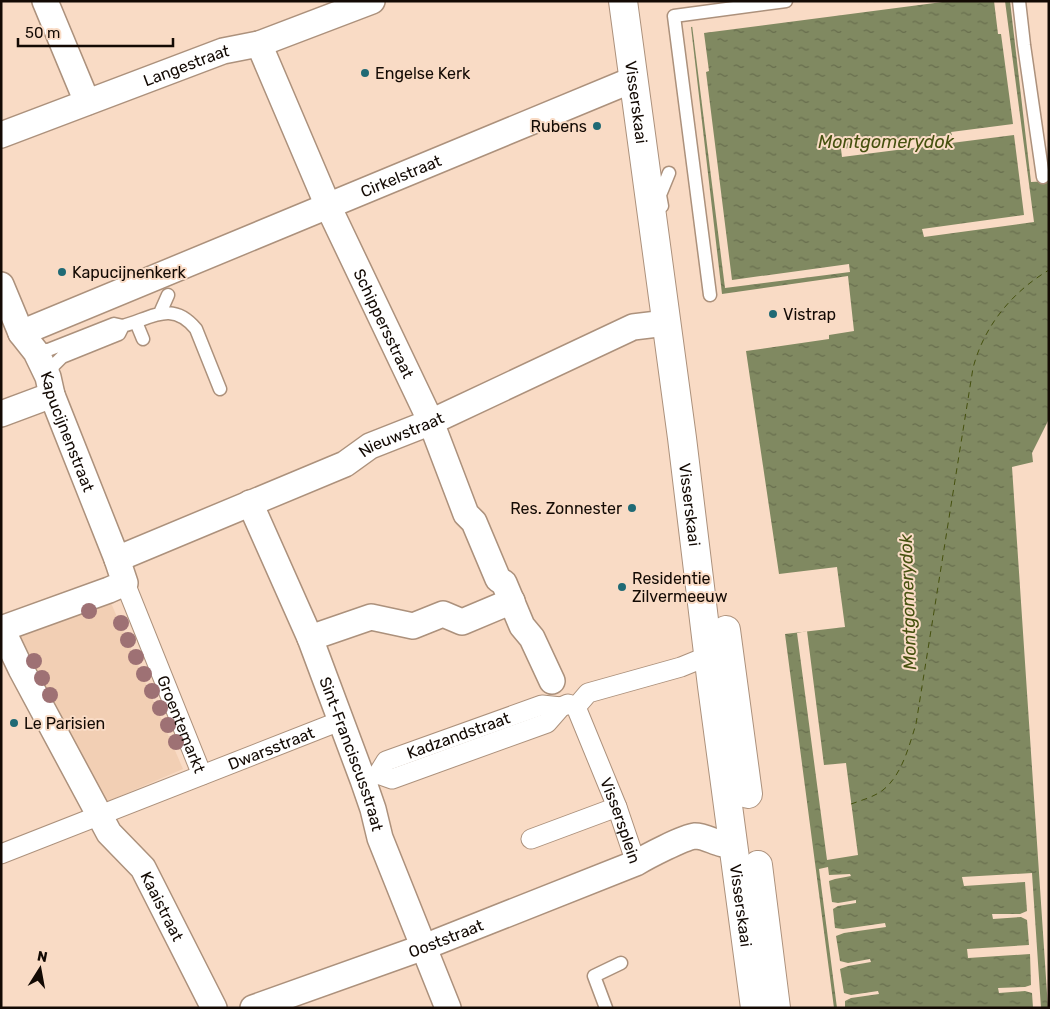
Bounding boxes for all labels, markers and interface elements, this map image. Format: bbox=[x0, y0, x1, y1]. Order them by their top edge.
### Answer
scale bar bbox=[18, 15, 172, 47]
text: 50 m bbox=[25, 24, 60, 42]
street label: Langestraat bbox=[141, 41, 231, 90]
street label: Visserskaai bbox=[621, 59, 651, 145]
place label: Engelse Kerk bbox=[375, 64, 471, 83]
marker: Engelse Kerk bbox=[359, 67, 371, 79]
place label: Rubens bbox=[531, 117, 587, 136]
marker: Rubens bbox=[591, 120, 603, 132]
water label: Montgomerydok bbox=[818, 131, 955, 153]
street label: Cirkelstraat bbox=[358, 151, 444, 201]
place label: Kapucijnenkerk bbox=[72, 263, 187, 282]
marker: Kapucijnenkerk bbox=[56, 266, 68, 278]
street label: Schippersstraat bbox=[349, 266, 418, 381]
place label: Vistrap bbox=[783, 305, 836, 324]
marker: Vistrap bbox=[767, 308, 779, 320]
street label: Kapucijnenstraat bbox=[37, 368, 98, 495]
street label: Nieuwstraat bbox=[355, 408, 447, 461]
street label: Visserskaai bbox=[675, 462, 704, 547]
place label: Res. Zonnester bbox=[510, 499, 622, 518]
marker: Res. Zonnester bbox=[626, 502, 638, 514]
water label: Montgomerydok bbox=[895, 533, 921, 670]
place label: Residentie Zilvermeeuw bbox=[632, 569, 728, 606]
marker: Residentie Zilvermeeuw bbox=[616, 581, 628, 593]
street label: Groentemarkt bbox=[153, 673, 209, 776]
street label: Sint-Franciscusstraat bbox=[315, 674, 387, 833]
street label: Kadzandstraat bbox=[404, 708, 513, 763]
place label: Le Parisien bbox=[24, 714, 105, 733]
marker: Le Parisien bbox=[8, 717, 20, 729]
street label: Dwarsstraat bbox=[225, 723, 317, 774]
street label: Vissersplein bbox=[596, 775, 644, 866]
street label: Visserskaai bbox=[726, 863, 756, 948]
street label: Kaaistraat bbox=[136, 869, 187, 944]
street label: Ooststraat bbox=[406, 916, 486, 962]
north arrow bbox=[15, 944, 65, 994]
text: N bbox=[36, 947, 49, 966]

